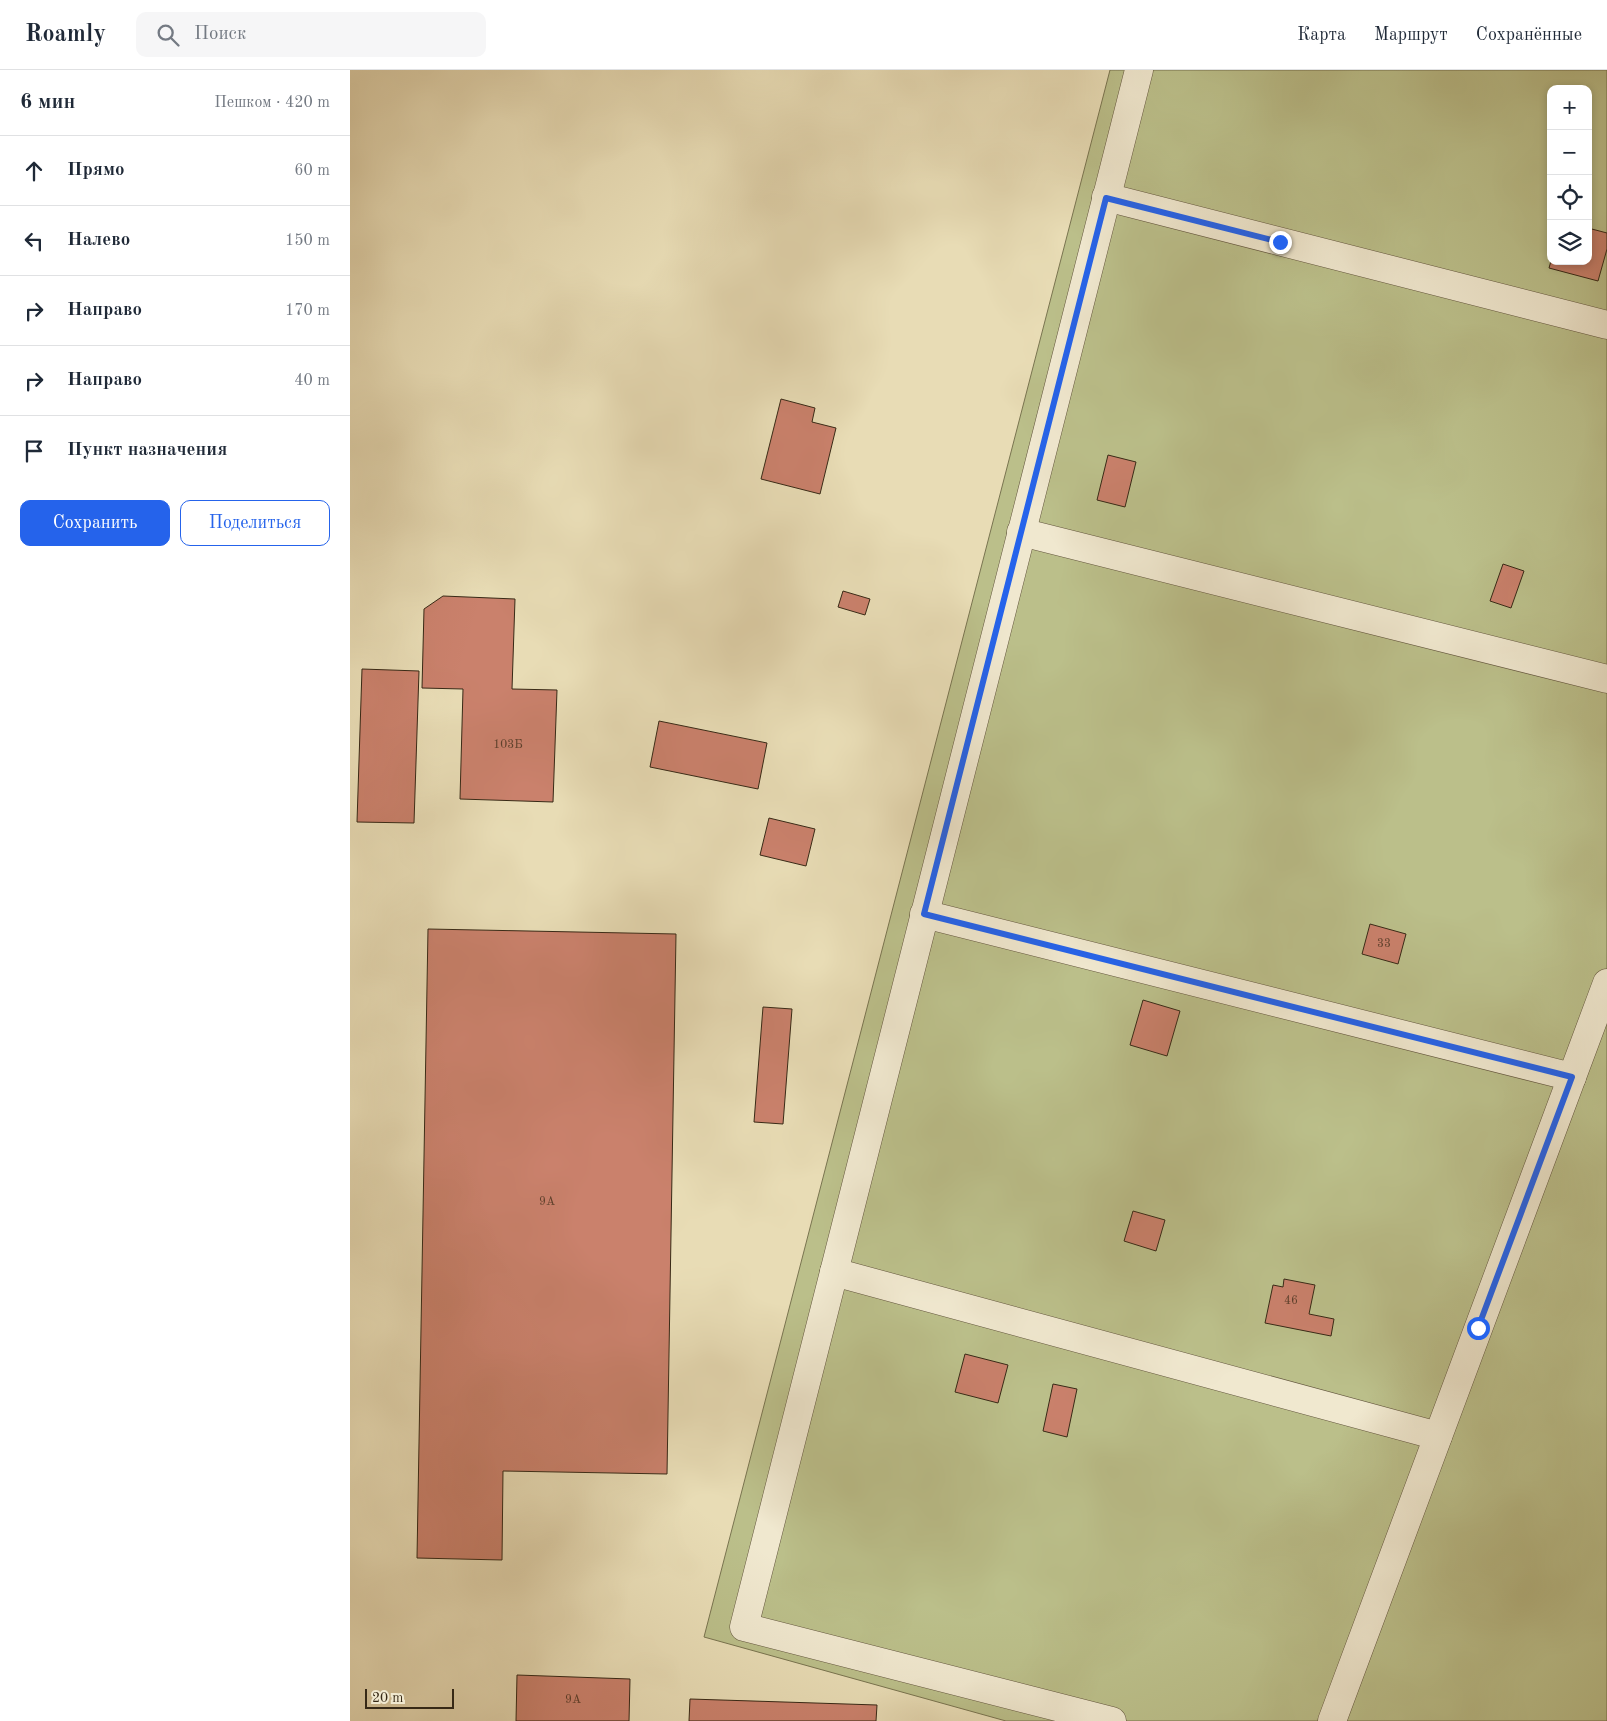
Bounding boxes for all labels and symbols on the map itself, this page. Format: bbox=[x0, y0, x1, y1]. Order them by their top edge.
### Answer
route end bbox=[1269, 231, 1292, 254]
house number: 103Б bbox=[493, 739, 523, 751]
house number: 33 bbox=[1377, 938, 1391, 950]
house number: 9А bbox=[539, 1196, 555, 1208]
house number: 46 bbox=[1284, 1295, 1298, 1307]
route start bbox=[1467, 1317, 1490, 1340]
scale bar bbox=[365, 1686, 454, 1709]
house number: 9А bbox=[565, 1694, 581, 1706]

